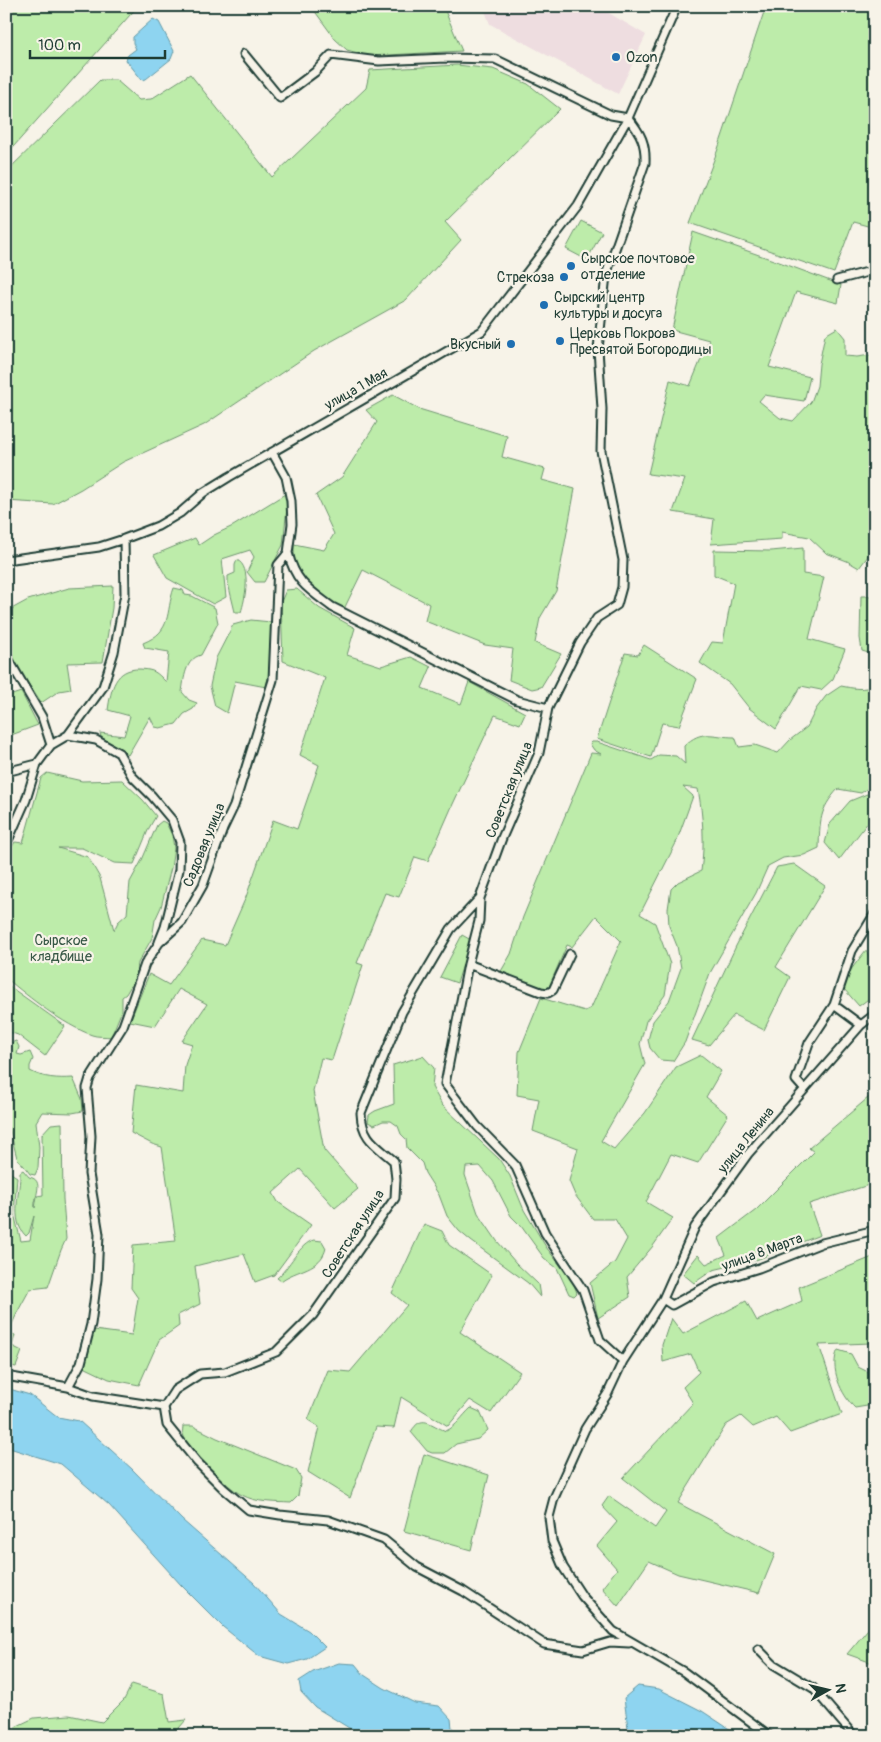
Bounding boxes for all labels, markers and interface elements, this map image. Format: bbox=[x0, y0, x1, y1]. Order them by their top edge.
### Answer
scale bar bbox=[30, 28, 165, 60]
text: 100 m bbox=[38, 36, 81, 55]
place label: Ozon bbox=[626, 49, 658, 66]
marker: Ozon bbox=[610, 51, 622, 63]
place label: Сырское почтовое отделение bbox=[581, 250, 695, 283]
marker: Сырское почтовое отделение bbox=[565, 260, 577, 272]
place label: Стрекоза bbox=[497, 269, 554, 286]
marker: Стрекоза bbox=[558, 271, 570, 283]
place label: Сырский центр культуры и досуга bbox=[554, 289, 662, 322]
marker: Сырский центр культуры и досуга bbox=[538, 299, 550, 311]
place label: Церковь Покрова Пресвятой Богородицы bbox=[570, 325, 712, 358]
marker: Церковь Покрова Пресвятой Богородицы bbox=[554, 335, 566, 347]
place label: Вкусный bbox=[450, 336, 501, 353]
marker: Вкусный bbox=[505, 338, 517, 350]
street label: улица 1 Мая bbox=[321, 364, 390, 414]
street label: Советская улица bbox=[482, 739, 536, 841]
street label: Садовая улица bbox=[179, 801, 229, 889]
park label: Сырское кладбище bbox=[30, 932, 92, 965]
street label: улица Ленина bbox=[714, 1104, 778, 1177]
street label: Советская улица bbox=[318, 1186, 388, 1282]
street label: улица 8 Марта bbox=[718, 1230, 805, 1275]
north arrow bbox=[804, 1664, 854, 1714]
text: N bbox=[831, 1682, 849, 1694]

